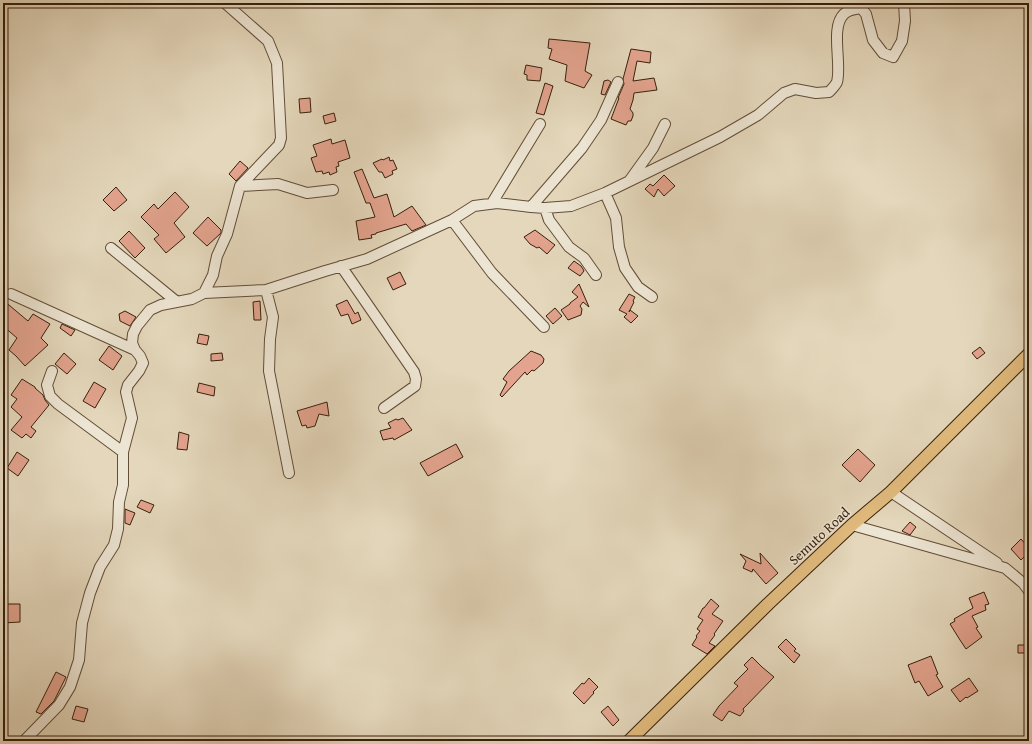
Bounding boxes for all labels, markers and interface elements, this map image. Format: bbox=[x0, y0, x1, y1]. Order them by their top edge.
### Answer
street label: Semuto Road bbox=[784, 502, 854, 570]

